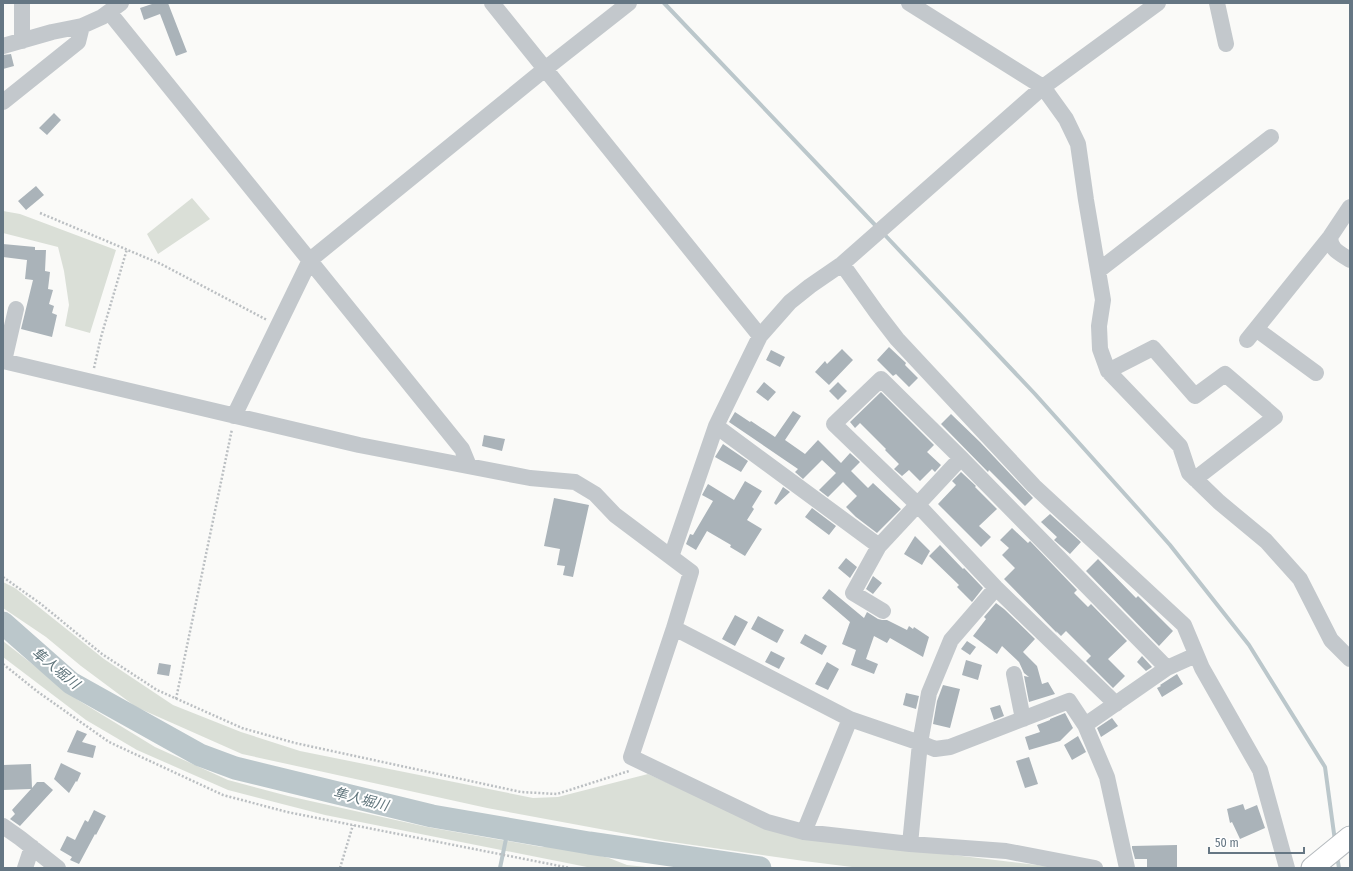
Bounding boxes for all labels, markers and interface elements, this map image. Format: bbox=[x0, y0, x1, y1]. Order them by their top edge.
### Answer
water label: 隼人堀川 bbox=[29, 644, 84, 694]
water label: 隼人堀川 bbox=[332, 784, 392, 815]
scale bar bbox=[1209, 829, 1304, 855]
text: 50 m bbox=[1215, 836, 1239, 850]

